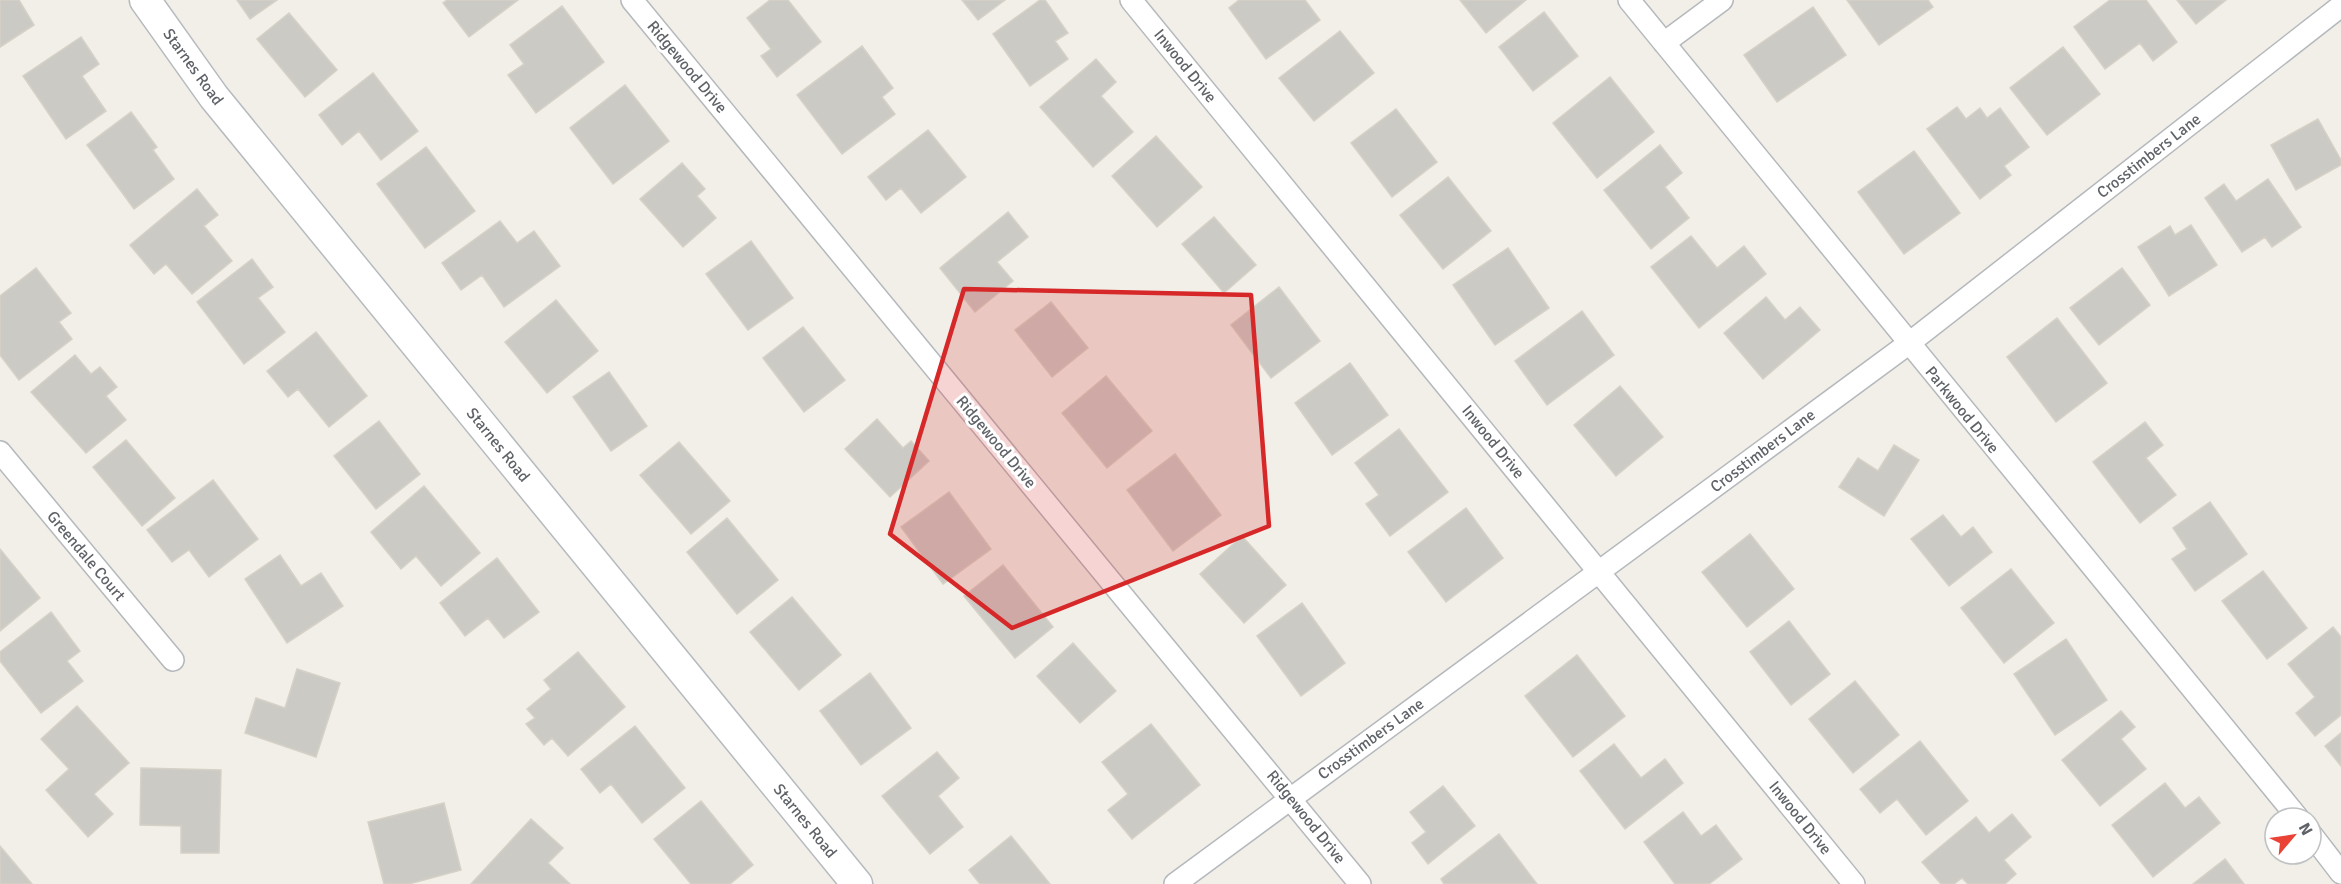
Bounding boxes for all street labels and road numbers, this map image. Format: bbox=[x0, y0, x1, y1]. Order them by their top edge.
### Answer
street label: Ridgewood Drive bbox=[643, 17, 731, 117]
street label: Starnes Road bbox=[158, 25, 228, 109]
street label: Inwood Drive bbox=[1149, 25, 1221, 107]
street label: Crosstimbers Lane bbox=[2093, 109, 2205, 203]
street label: Parkwood Drive bbox=[1921, 362, 2003, 458]
street label: Ridgewood Drive bbox=[952, 392, 1040, 492]
street label: Inwood Drive bbox=[1457, 401, 1529, 483]
street label: Starnes Road bbox=[462, 404, 534, 486]
street label: Crosstimbers Lane bbox=[1707, 405, 1819, 497]
street label: Greendale Court bbox=[42, 507, 130, 606]
street label: Crosstimbers Lane bbox=[1314, 694, 1428, 784]
street label: Ridgewood Drive bbox=[1262, 766, 1350, 868]
street label: Inwood Drive bbox=[1764, 777, 1836, 859]
street label: Starnes Road bbox=[769, 780, 841, 862]

